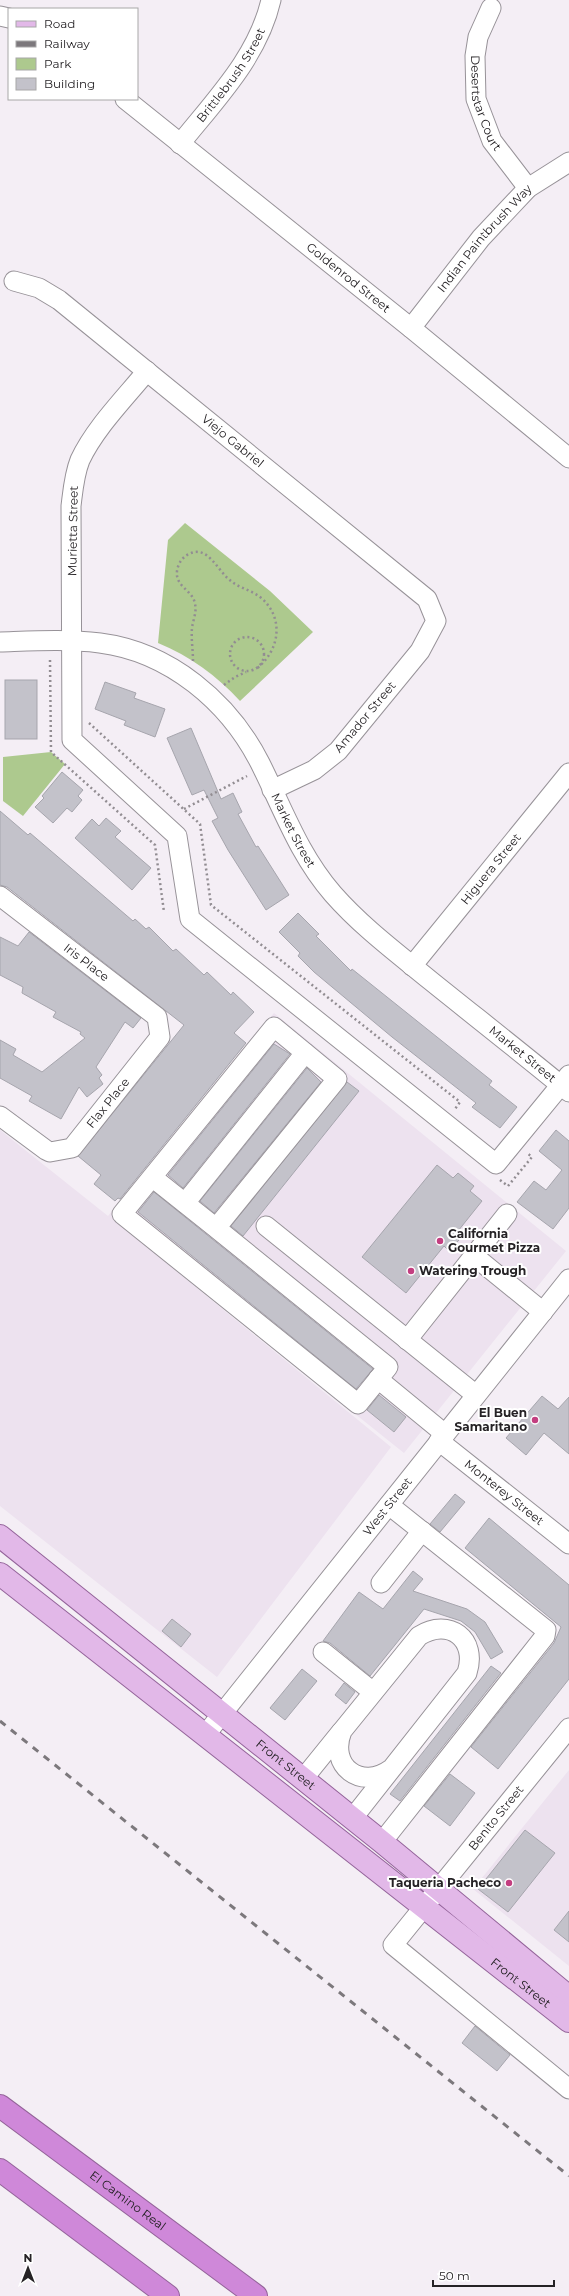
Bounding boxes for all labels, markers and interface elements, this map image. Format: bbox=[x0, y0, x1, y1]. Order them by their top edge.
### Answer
legend bbox=[8, 8, 138, 100]
text: Road bbox=[44, 16, 75, 31]
street label: Brittlebrush Street bbox=[193, 25, 268, 125]
text: Railway bbox=[44, 36, 90, 51]
street label: Desertstar Court bbox=[468, 55, 505, 154]
text: Park bbox=[44, 56, 72, 71]
text: Building bbox=[44, 76, 95, 91]
street label: Indian Paintbrush Way bbox=[434, 181, 535, 295]
street label: Goldenrod Street bbox=[304, 239, 394, 316]
street label: Viejo Gabriel bbox=[199, 411, 267, 470]
street label: Murietta Street bbox=[64, 485, 81, 576]
street label: Amador Street bbox=[330, 678, 399, 755]
street label: Market Street bbox=[268, 790, 319, 870]
street label: Higuera Street bbox=[457, 830, 524, 907]
street label: Iris Place bbox=[61, 940, 112, 984]
street label: Market Street bbox=[486, 1022, 560, 1085]
street label: Flax Place bbox=[83, 1075, 132, 1131]
place label: California Gourmet Pizza bbox=[448, 1226, 540, 1255]
marker: California Gourmet Pizza bbox=[435, 1236, 445, 1246]
place label: Watering Trough bbox=[419, 1263, 526, 1278]
marker: Watering Trough bbox=[406, 1266, 416, 1276]
place label: El Buen Samaritano bbox=[455, 1405, 527, 1434]
marker: El Buen Samaritano bbox=[530, 1415, 540, 1425]
street label: Monterey Street bbox=[462, 1456, 547, 1528]
street label: West Street bbox=[359, 1474, 415, 1538]
street label: Front Street bbox=[253, 1736, 319, 1793]
street label: Benito Street bbox=[465, 1782, 526, 1853]
place label: Taqueria Pacheco bbox=[389, 1875, 501, 1890]
marker: Taqueria Pacheco bbox=[504, 1878, 514, 1888]
street label: Front Street bbox=[488, 1954, 554, 2011]
street label: El Camino Real bbox=[87, 2167, 169, 2233]
north arrow bbox=[8, 2248, 48, 2288]
text: N bbox=[24, 2251, 32, 2265]
scale bar bbox=[433, 2262, 554, 2288]
text: 50 m bbox=[439, 2268, 470, 2283]

